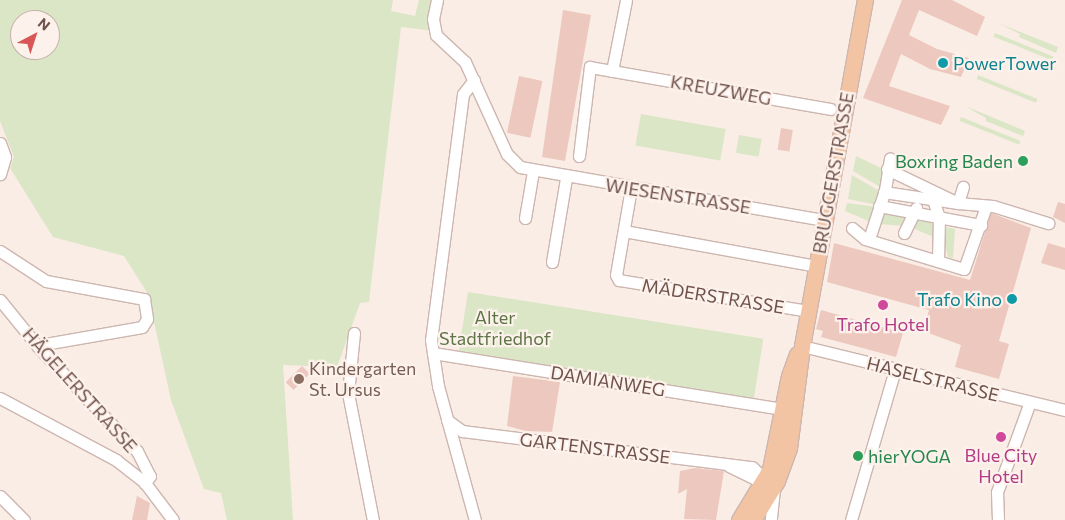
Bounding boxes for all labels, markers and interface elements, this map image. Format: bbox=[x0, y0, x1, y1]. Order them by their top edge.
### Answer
north arrow bbox=[10, 10, 60, 60]
text: N bbox=[35, 14, 54, 34]
place label: PowerTower bbox=[953, 52, 1057, 74]
marker: PowerTower bbox=[937, 57, 949, 69]
street label: KREUZWEG bbox=[669, 70, 773, 110]
street label: BRUGGERSTRASSE bbox=[808, 90, 858, 256]
place label: Boxring Baden bbox=[895, 150, 1013, 172]
marker: Boxring Baden bbox=[1017, 155, 1029, 167]
street label: WIESENSTRASSE bbox=[604, 174, 752, 218]
street label: MÄDERSTRASSE bbox=[640, 274, 786, 318]
place label: Trafo Kino bbox=[917, 288, 1002, 310]
marker: Trafo Kino bbox=[1006, 293, 1018, 305]
marker: Trafo Hotel bbox=[877, 299, 889, 311]
park label: Alter Stadtfriedhof bbox=[439, 307, 551, 350]
place label: Trafo Hotel bbox=[837, 313, 929, 335]
street label: HÄGELERSTRASSE bbox=[18, 323, 142, 457]
street label: HASELSTRASSE bbox=[865, 352, 1001, 406]
place label: Kindergarten St. Ursus bbox=[309, 358, 416, 400]
street label: DAMIANWEG bbox=[549, 361, 667, 401]
marker: Kindergarten St. Ursus bbox=[293, 373, 305, 385]
street label: GARTENSTRASSE bbox=[519, 428, 671, 468]
marker: Blue City Hotel bbox=[995, 431, 1007, 443]
place label: hierYOGA bbox=[868, 445, 951, 467]
place label: Blue City Hotel bbox=[965, 445, 1037, 488]
marker: hierYOGA bbox=[852, 450, 864, 462]

